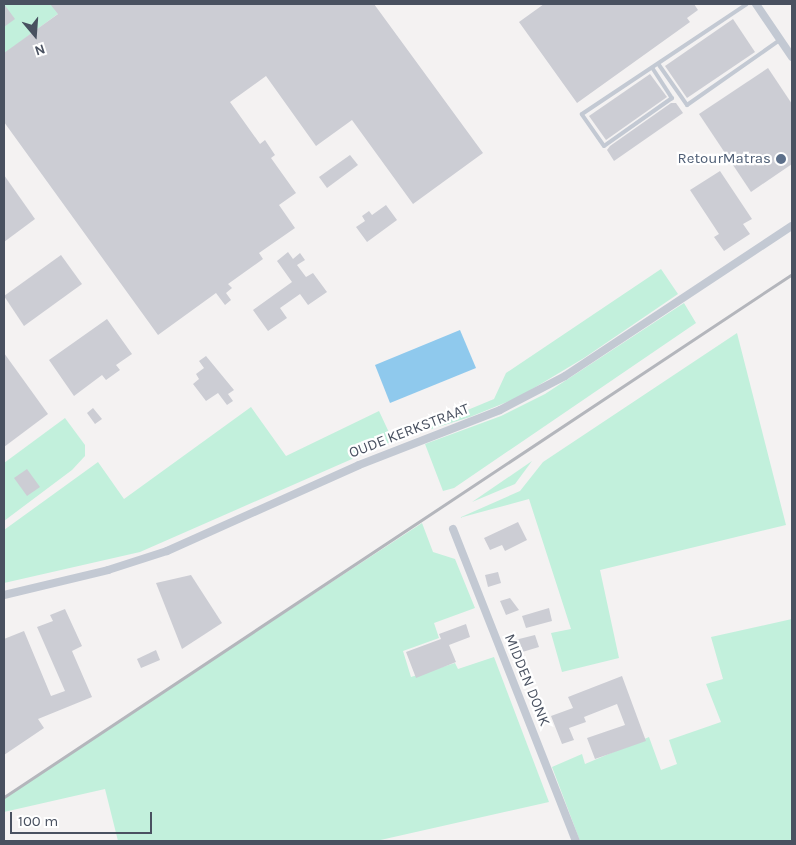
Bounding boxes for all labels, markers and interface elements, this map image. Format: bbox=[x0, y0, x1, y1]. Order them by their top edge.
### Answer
north arrow bbox=[10, 10, 60, 60]
text: N bbox=[32, 40, 47, 59]
place label: RetourMatras bbox=[678, 150, 771, 168]
marker: RetourMatras bbox=[775, 153, 787, 165]
street label: OUDE KERKSTRAAT bbox=[346, 400, 472, 462]
street label: MIDDEN DONK bbox=[500, 631, 554, 729]
scale bar bbox=[12, 802, 155, 834]
text: 100 m bbox=[18, 812, 58, 830]

